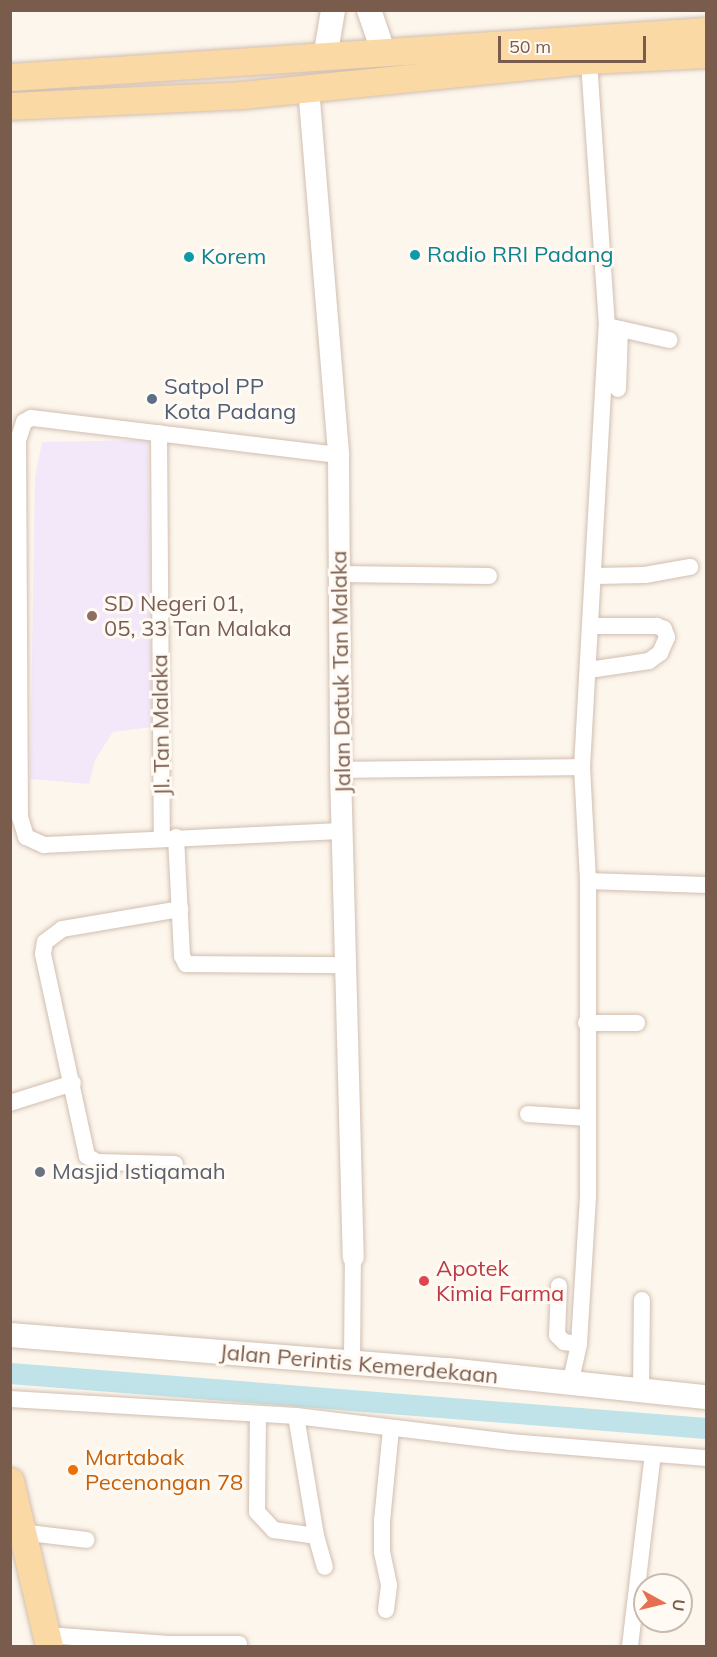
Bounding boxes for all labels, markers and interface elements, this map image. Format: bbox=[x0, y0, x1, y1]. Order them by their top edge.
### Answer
scale bar bbox=[501, 24, 650, 62]
text: 50 m bbox=[509, 35, 551, 58]
place label: Radio RRI Padang bbox=[427, 242, 614, 268]
place label: Korem bbox=[201, 244, 266, 270]
marker: Radio RRI Padang bbox=[408, 248, 422, 262]
marker: Korem bbox=[182, 250, 196, 264]
place label: Satpol PP Kota Padang bbox=[164, 373, 296, 424]
marker: Satpol PP Kota Padang bbox=[145, 392, 159, 406]
street label: Jalan Datuk Tan Malaka bbox=[326, 550, 356, 794]
place label: SD Negeri 01, 05, 33 Tan Malaka bbox=[104, 590, 292, 642]
marker: SD Negeri 01, 05, 33 Tan Malaka bbox=[85, 609, 99, 623]
street label: Jl. Tan Malaka bbox=[147, 654, 175, 796]
place label: Masjid Istiqamah bbox=[52, 1159, 226, 1185]
marker: Masjid Istiqamah bbox=[33, 1165, 47, 1179]
place label: Apotek Kimia Farma bbox=[436, 1255, 564, 1306]
marker: Apotek Kimia Farma bbox=[417, 1274, 431, 1288]
street label: Jalan Perintis Kemerdekaan bbox=[219, 1339, 499, 1389]
place label: Martabak Pecenongan 78 bbox=[85, 1444, 243, 1496]
marker: Martabak Pecenongan 78 bbox=[66, 1463, 80, 1477]
north arrow bbox=[633, 1573, 693, 1633]
text: U bbox=[668, 1598, 690, 1612]

